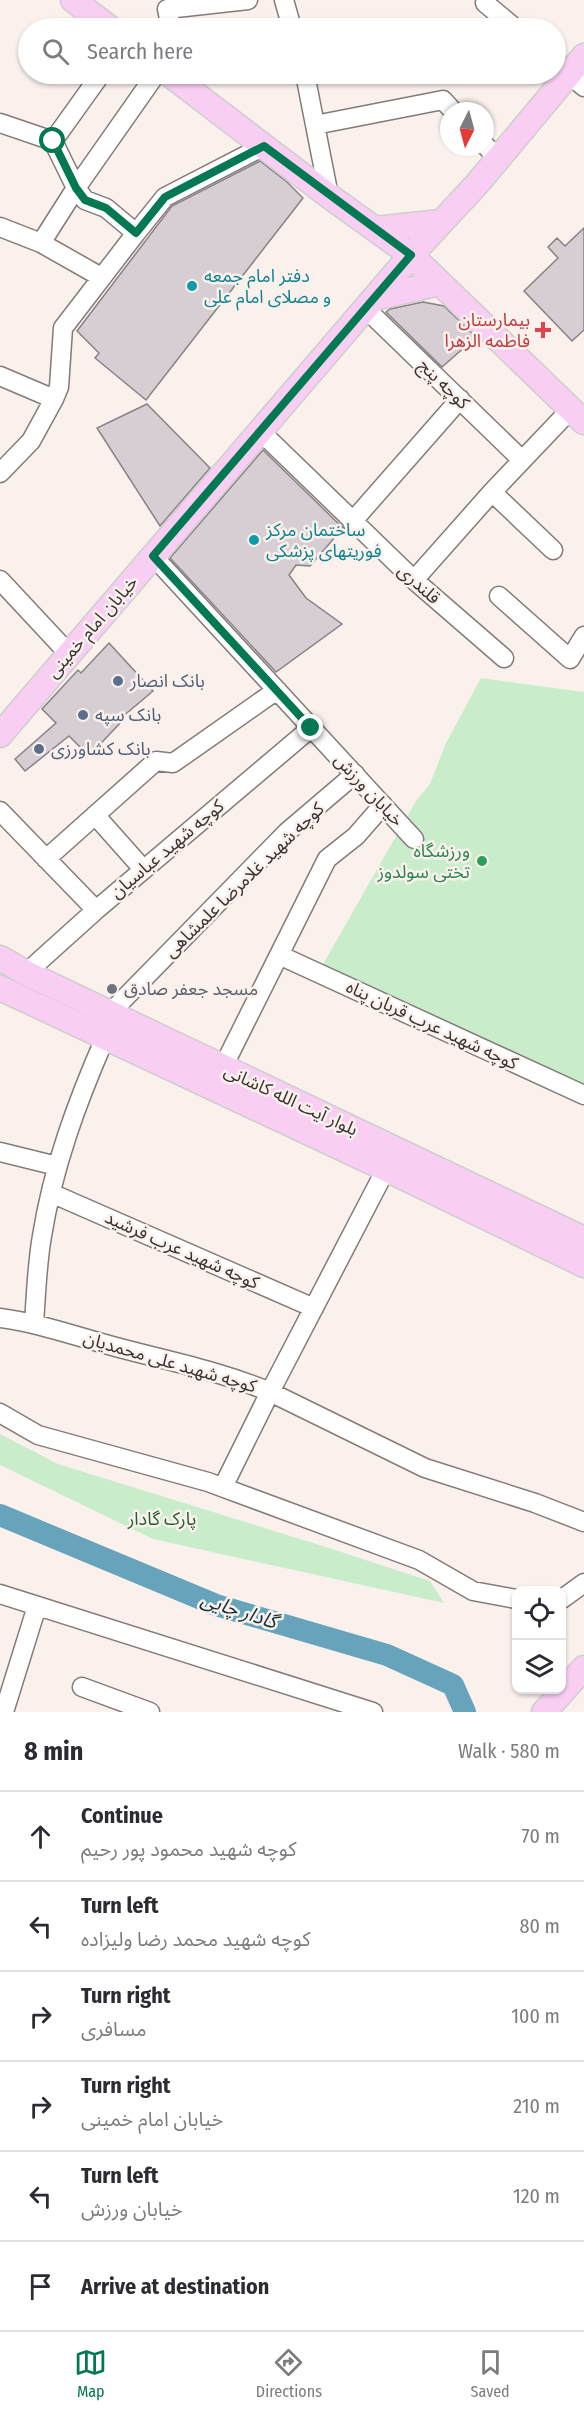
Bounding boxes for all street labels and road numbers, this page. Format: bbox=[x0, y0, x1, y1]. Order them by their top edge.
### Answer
street label: کوچه پنج bbox=[412, 354, 475, 416]
street label: قلندری bbox=[393, 559, 445, 609]
street label: خیابان امام خمینی bbox=[42, 571, 145, 685]
street label: خیابان ورزش bbox=[330, 749, 408, 831]
street label: کوچه شهید عباسیان bbox=[105, 795, 229, 903]
street label: کوچه شهید غلامرضا علمشاهی bbox=[159, 797, 329, 962]
street label: کوچه شهید عرب قربان پناه bbox=[343, 976, 522, 1075]
street label: بلوار آیت الله کاشانی bbox=[221, 1059, 361, 1141]
street label: کوچه شهید عرب فرشید bbox=[101, 1206, 263, 1294]
street label: کوچه شهید علی محمدیان bbox=[81, 1327, 260, 1397]

